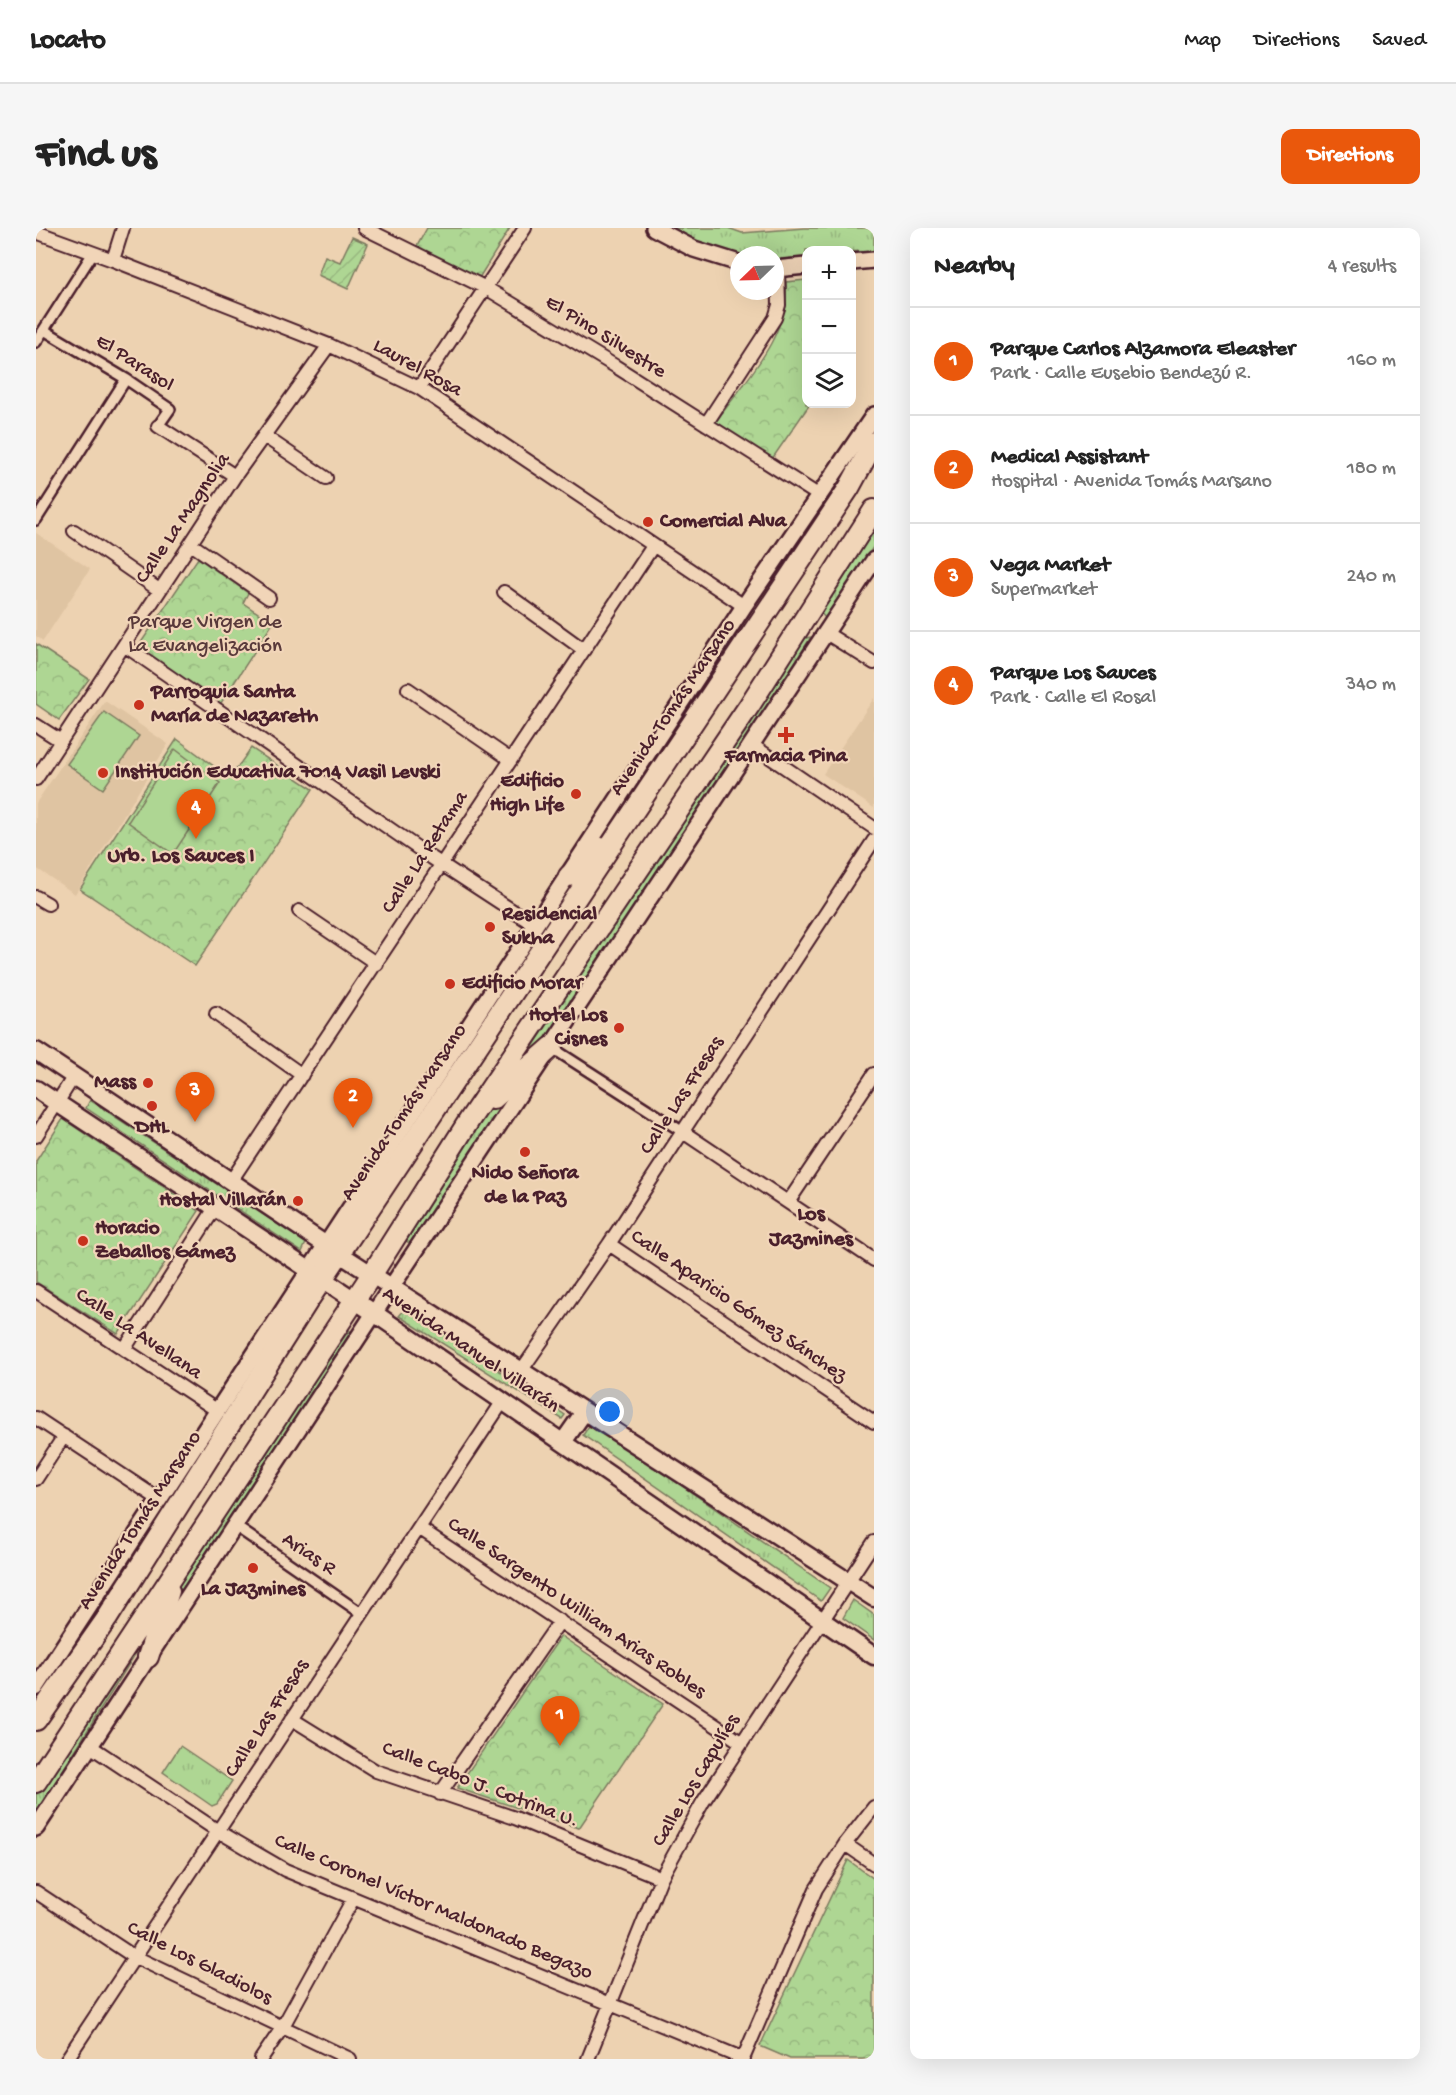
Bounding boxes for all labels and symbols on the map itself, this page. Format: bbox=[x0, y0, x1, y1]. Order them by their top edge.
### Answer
north arrow bbox=[730, 246, 784, 300]
street label: El Pino Silvestre bbox=[540, 291, 671, 386]
street label: El Parasol bbox=[90, 329, 178, 399]
street label: Laurel Rosa bbox=[368, 334, 467, 404]
street label: Calle La Magnolia bbox=[131, 448, 238, 589]
place label: Comercial Alva bbox=[659, 510, 788, 535]
marker: Comercial Alva bbox=[641, 515, 655, 529]
park label: Parque Virgen de La Evangelización bbox=[127, 611, 283, 660]
street label: Avenida Tomás Marsano bbox=[605, 615, 743, 801]
place label: Parroquia Santa María de Nazareth bbox=[150, 681, 319, 730]
marker: Parroquia Santa María de Nazareth bbox=[132, 698, 146, 712]
marker: Farmacia Pina bbox=[779, 728, 793, 742]
place label: Farmacia Pina bbox=[724, 745, 849, 770]
place label: Institución Educativa 7014 Vasil Levski bbox=[115, 761, 441, 786]
marker: Institución Educativa 7014 Vasil Levski bbox=[96, 766, 110, 780]
place label: Edificio High Life bbox=[490, 770, 565, 819]
street label: Calle La Retama bbox=[377, 786, 476, 919]
marker: Edificio High Life bbox=[569, 787, 583, 801]
pin: 4 bbox=[176, 790, 216, 839]
district label: Urb. Los Sauces I bbox=[107, 844, 255, 870]
place label: Residencial Sukha bbox=[501, 903, 598, 952]
marker: Residencial Sukha bbox=[483, 920, 497, 934]
place label: Edificio Morar bbox=[462, 972, 585, 997]
marker: Edificio Morar bbox=[443, 977, 457, 991]
place label: Hotel Los Cisnes bbox=[529, 1004, 608, 1053]
street label: Avenida Tomás Marsano bbox=[336, 1020, 474, 1206]
marker: Hotel Los Cisnes bbox=[612, 1021, 626, 1035]
street label: Calle Las Fresas bbox=[635, 1031, 731, 1160]
place label: Mass bbox=[94, 1071, 137, 1096]
pin: 3 bbox=[176, 1072, 214, 1122]
marker: Mass bbox=[141, 1076, 155, 1090]
pin: 2 bbox=[334, 1078, 372, 1128]
marker: DHL bbox=[145, 1099, 159, 1113]
place label: DHL bbox=[133, 1116, 170, 1141]
marker: Nido Señora de la Paz bbox=[518, 1145, 532, 1159]
place label: Nido Señora de la Paz bbox=[472, 1162, 580, 1211]
place label: Hostal Villarán bbox=[159, 1189, 287, 1214]
marker: Hostal Villarán bbox=[291, 1194, 305, 1208]
district label: Los Jazmines bbox=[768, 1202, 855, 1253]
place label: Horacio Zeballos Gámez bbox=[95, 1217, 237, 1266]
street label: Calle Aparicio Gómez Sánchez bbox=[625, 1225, 852, 1389]
marker: Horacio Zeballos Gámez bbox=[76, 1234, 90, 1248]
street label: Avenida Manuel Villarán bbox=[377, 1282, 563, 1420]
street label: Calle La Avellana bbox=[70, 1283, 207, 1387]
your location bbox=[595, 1397, 624, 1426]
street label: Avenida Tomás Marsano bbox=[74, 1427, 208, 1615]
street label: Calle Sargento William Arias Robles bbox=[442, 1513, 711, 1706]
street label: Arias R bbox=[276, 1528, 341, 1583]
marker: La Jazmines bbox=[246, 1561, 260, 1575]
place label: La Jazmines bbox=[201, 1578, 306, 1603]
street label: Calle Las Fresas bbox=[220, 1654, 316, 1783]
pin: 1 bbox=[540, 1696, 580, 1746]
street label: Calle Los Capulíes bbox=[648, 1709, 747, 1852]
street label: Calle Cabo J. Cotrina U. bbox=[378, 1737, 582, 1835]
street label: Calle Coronel Víctor Maldonado Begazo bbox=[270, 1829, 596, 1987]
street label: Calle Los Gladiolos bbox=[122, 1917, 277, 2012]

